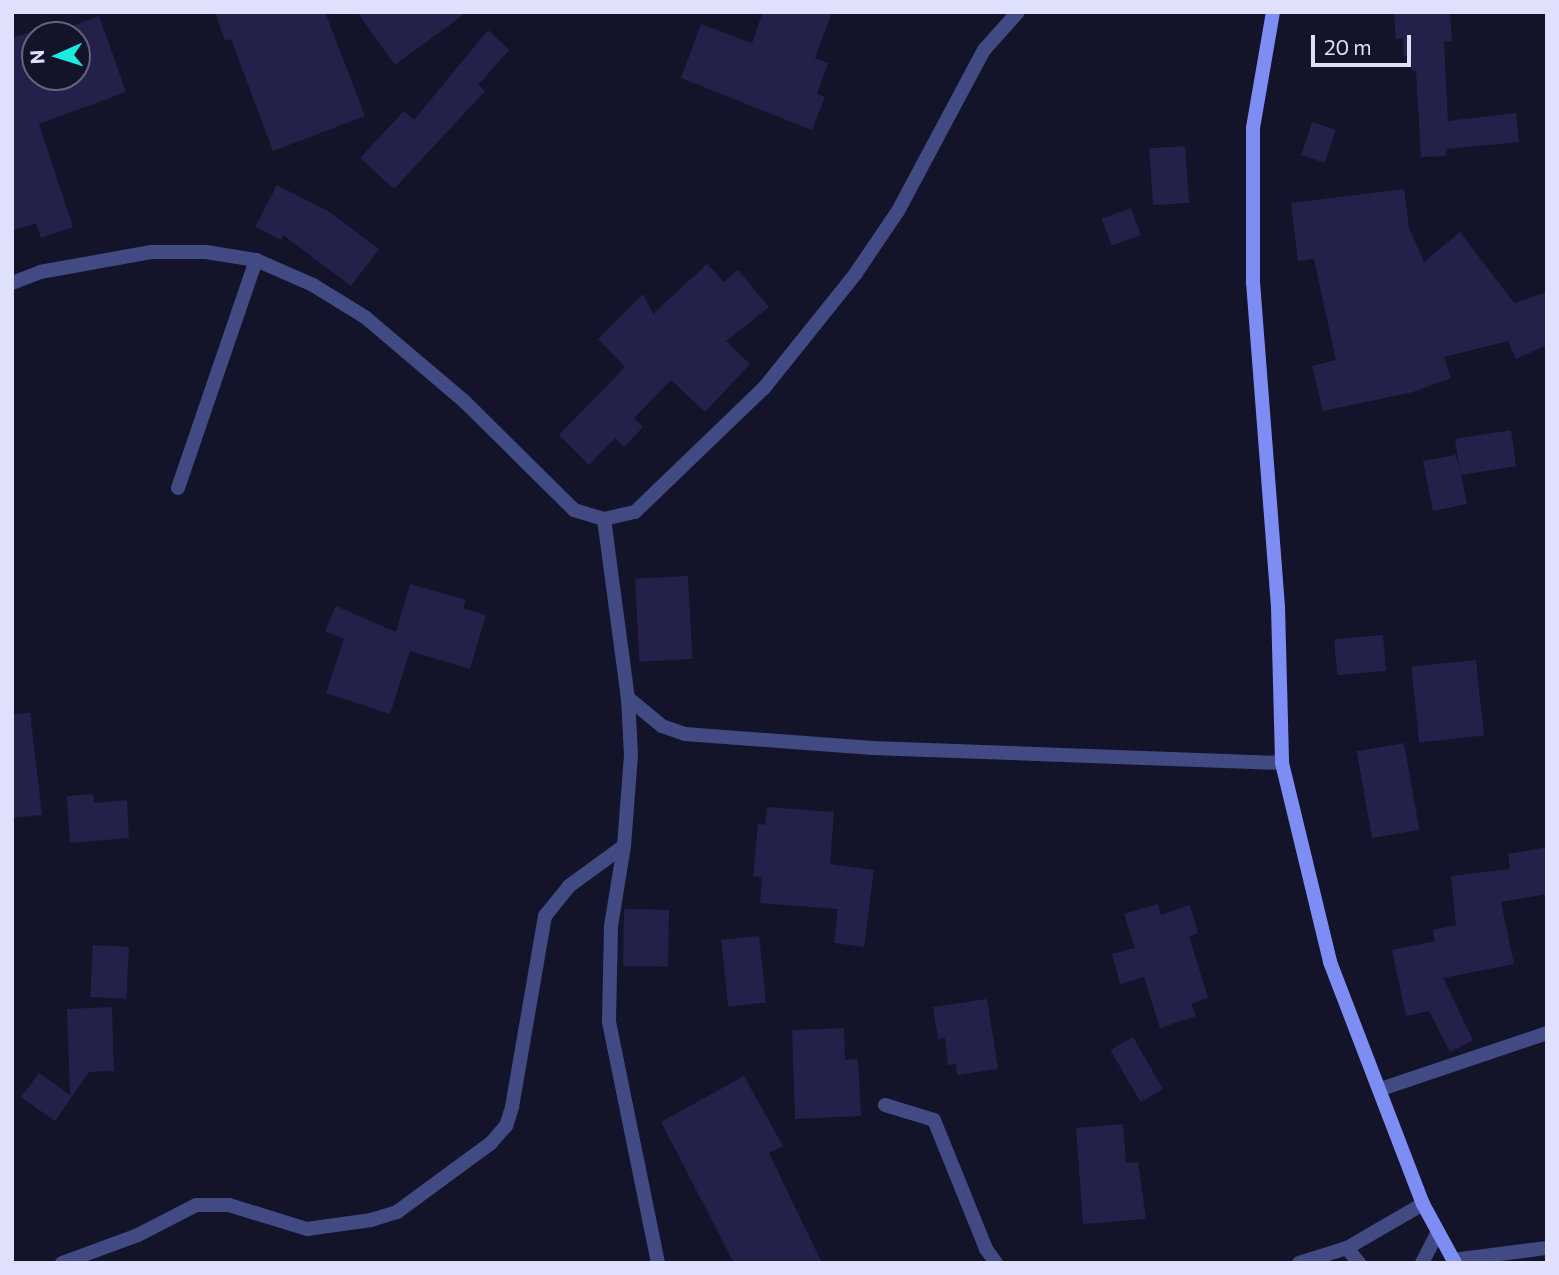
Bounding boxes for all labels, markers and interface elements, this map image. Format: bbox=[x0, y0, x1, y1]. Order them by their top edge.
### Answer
north arrow bbox=[21, 21, 91, 91]
scale bar bbox=[1314, 21, 1414, 65]
text: 20 m bbox=[1324, 34, 1372, 59]
text: N bbox=[25, 49, 48, 65]

